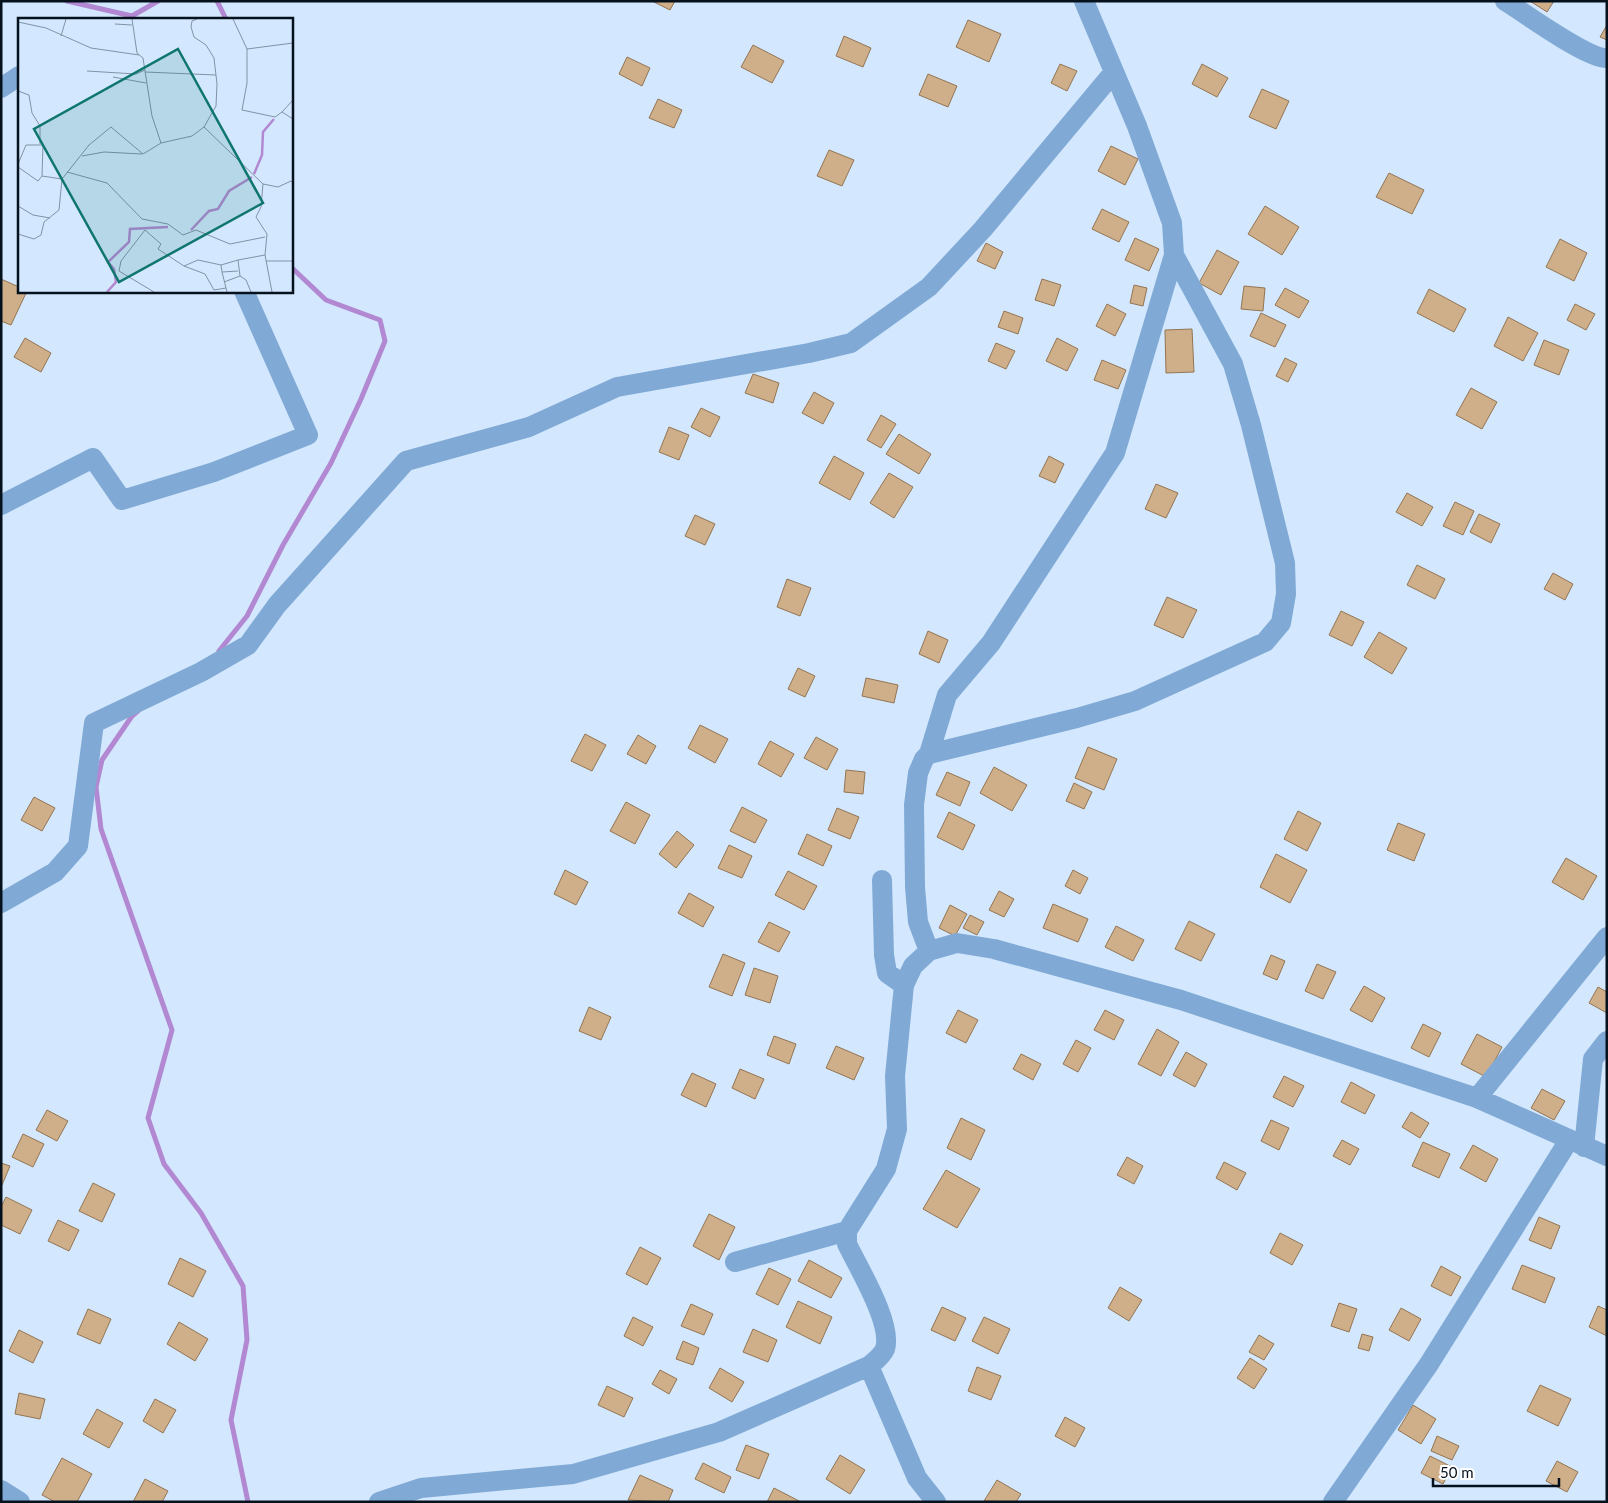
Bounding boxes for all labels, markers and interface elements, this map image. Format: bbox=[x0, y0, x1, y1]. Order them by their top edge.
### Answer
inset map bbox=[18, 18, 292, 292]
scale bar bbox=[1433, 1456, 1559, 1488]
text: 50 m bbox=[1440, 1463, 1474, 1481]

